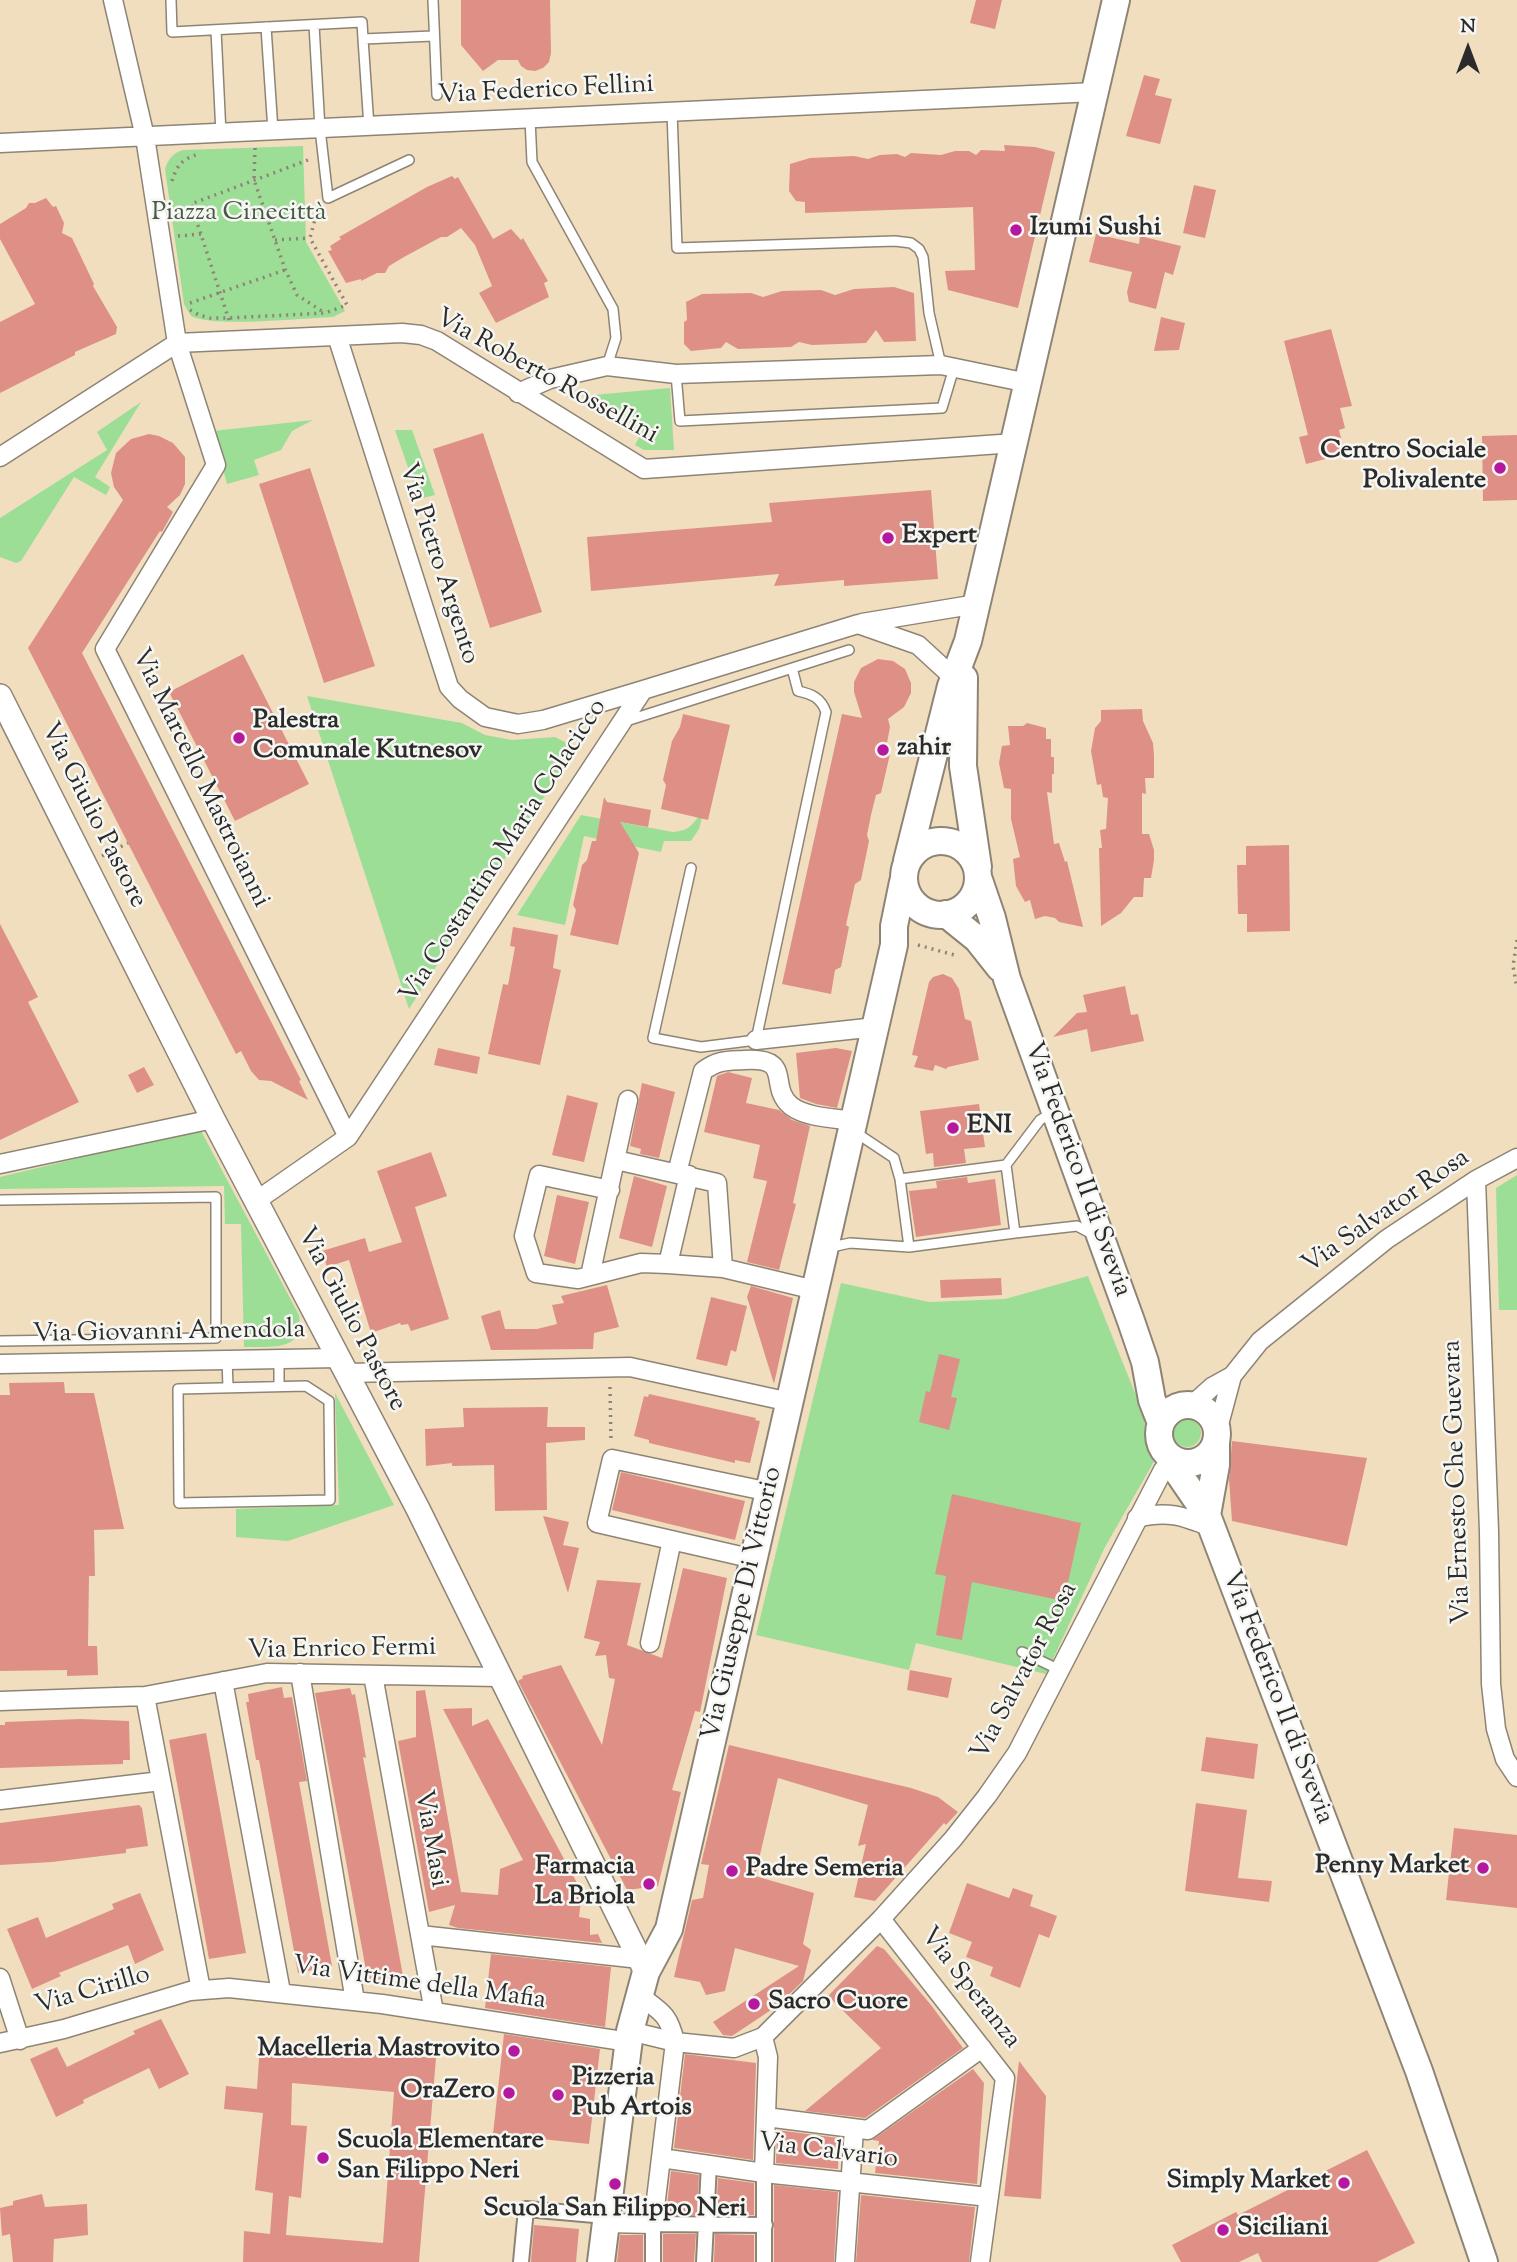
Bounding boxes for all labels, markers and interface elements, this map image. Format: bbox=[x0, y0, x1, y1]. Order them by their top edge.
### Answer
north arrow bbox=[1433, 14, 1503, 84]
text: N bbox=[1460, 14, 1476, 41]
street label: Via Federico Fellini bbox=[437, 71, 655, 113]
park label: Piazza Cinecittà bbox=[152, 199, 326, 231]
place label: Izumi Sushi bbox=[1030, 214, 1161, 246]
marker: Izumi Sushi bbox=[1008, 222, 1024, 238]
street label: Via Roberto Rossellini bbox=[429, 304, 663, 452]
place label: Centro Sociale Polivalente bbox=[1320, 437, 1486, 498]
street label: Via Pietro Argento bbox=[390, 460, 484, 668]
marker: Centro Sociale Polivalente bbox=[1492, 460, 1508, 476]
place label: Expert bbox=[902, 522, 977, 554]
marker: Expert bbox=[880, 530, 896, 546]
street label: Via Marcello Mastroianni bbox=[123, 645, 275, 913]
street label: Via Costantino Maria Colacicco bbox=[395, 694, 615, 1010]
place label: Palestra Comunale Kutnesov bbox=[253, 707, 482, 768]
street label: Via Giulio Pastore bbox=[32, 718, 152, 914]
marker: Palestra Comunale Kutnesov bbox=[231, 730, 247, 746]
place label: zahir bbox=[897, 734, 951, 766]
marker: zahir bbox=[875, 742, 891, 758]
street label: Via Federico II di Svevia bbox=[1015, 1038, 1137, 1302]
place label: ENI bbox=[967, 1112, 1012, 1144]
marker: ENI bbox=[945, 1120, 961, 1136]
street label: Via Salvator Rosa bbox=[1297, 1144, 1477, 1282]
street label: Via Giulio Pastore bbox=[288, 1223, 412, 1417]
street label: Via Giovanni Amendola bbox=[32, 1316, 306, 1352]
street label: Via Ernesto Che Guevara bbox=[1438, 1339, 1480, 1625]
street label: Via Giuseppe Di Vittorio bbox=[697, 1464, 791, 1744]
street label: Via Federico II di Svevia bbox=[1213, 1567, 1339, 1829]
street label: Via Salvator Rosa bbox=[966, 1578, 1086, 1766]
street label: Via Enrico Fermi bbox=[248, 1634, 436, 1668]
street label: Via Masi bbox=[405, 1788, 453, 1890]
place label: Penny Market bbox=[1315, 1852, 1469, 1884]
place label: Farmacia La Briola bbox=[535, 1853, 635, 1914]
place label: Padre Semeria bbox=[746, 1855, 904, 1887]
marker: Penny Market bbox=[1475, 1860, 1491, 1876]
marker: Padre Semeria bbox=[724, 1863, 740, 1879]
marker: Farmacia La Briola bbox=[641, 1876, 657, 1892]
street label: Via Speranza bbox=[912, 1922, 1026, 2056]
street label: Via Vittime della Mafia bbox=[290, 1952, 548, 2018]
street label: Via Cirillo bbox=[32, 1961, 154, 2023]
place label: Sacro Cuore bbox=[768, 1988, 908, 2020]
marker: Sacro Cuore bbox=[746, 1996, 762, 2012]
place label: Macelleria Mastrovito bbox=[258, 2035, 500, 2067]
marker: Macelleria Mastrovito bbox=[506, 2043, 522, 2059]
place label: Pizzeria Pub Artois bbox=[572, 2064, 692, 2126]
place label: OraZero bbox=[400, 2077, 495, 2109]
marker: OraZero bbox=[501, 2085, 517, 2101]
marker: Pizzeria Pub Artois bbox=[550, 2087, 566, 2103]
place label: Scuola Elementare San Filippo Neri bbox=[337, 2127, 544, 2188]
street label: Via Calvario bbox=[756, 2129, 900, 2177]
marker: Scuola Elementare San Filippo Neri bbox=[315, 2150, 331, 2166]
place label: Simply Market bbox=[1166, 2167, 1330, 2199]
marker: Simply Market bbox=[1336, 2175, 1352, 2191]
marker: Scuola San Filippo Neri bbox=[607, 2176, 623, 2192]
place label: Scuola San Filippo Neri bbox=[483, 2195, 747, 2227]
place label: Siciliani bbox=[1237, 2214, 1328, 2246]
marker: Siciliani bbox=[1215, 2222, 1231, 2238]

